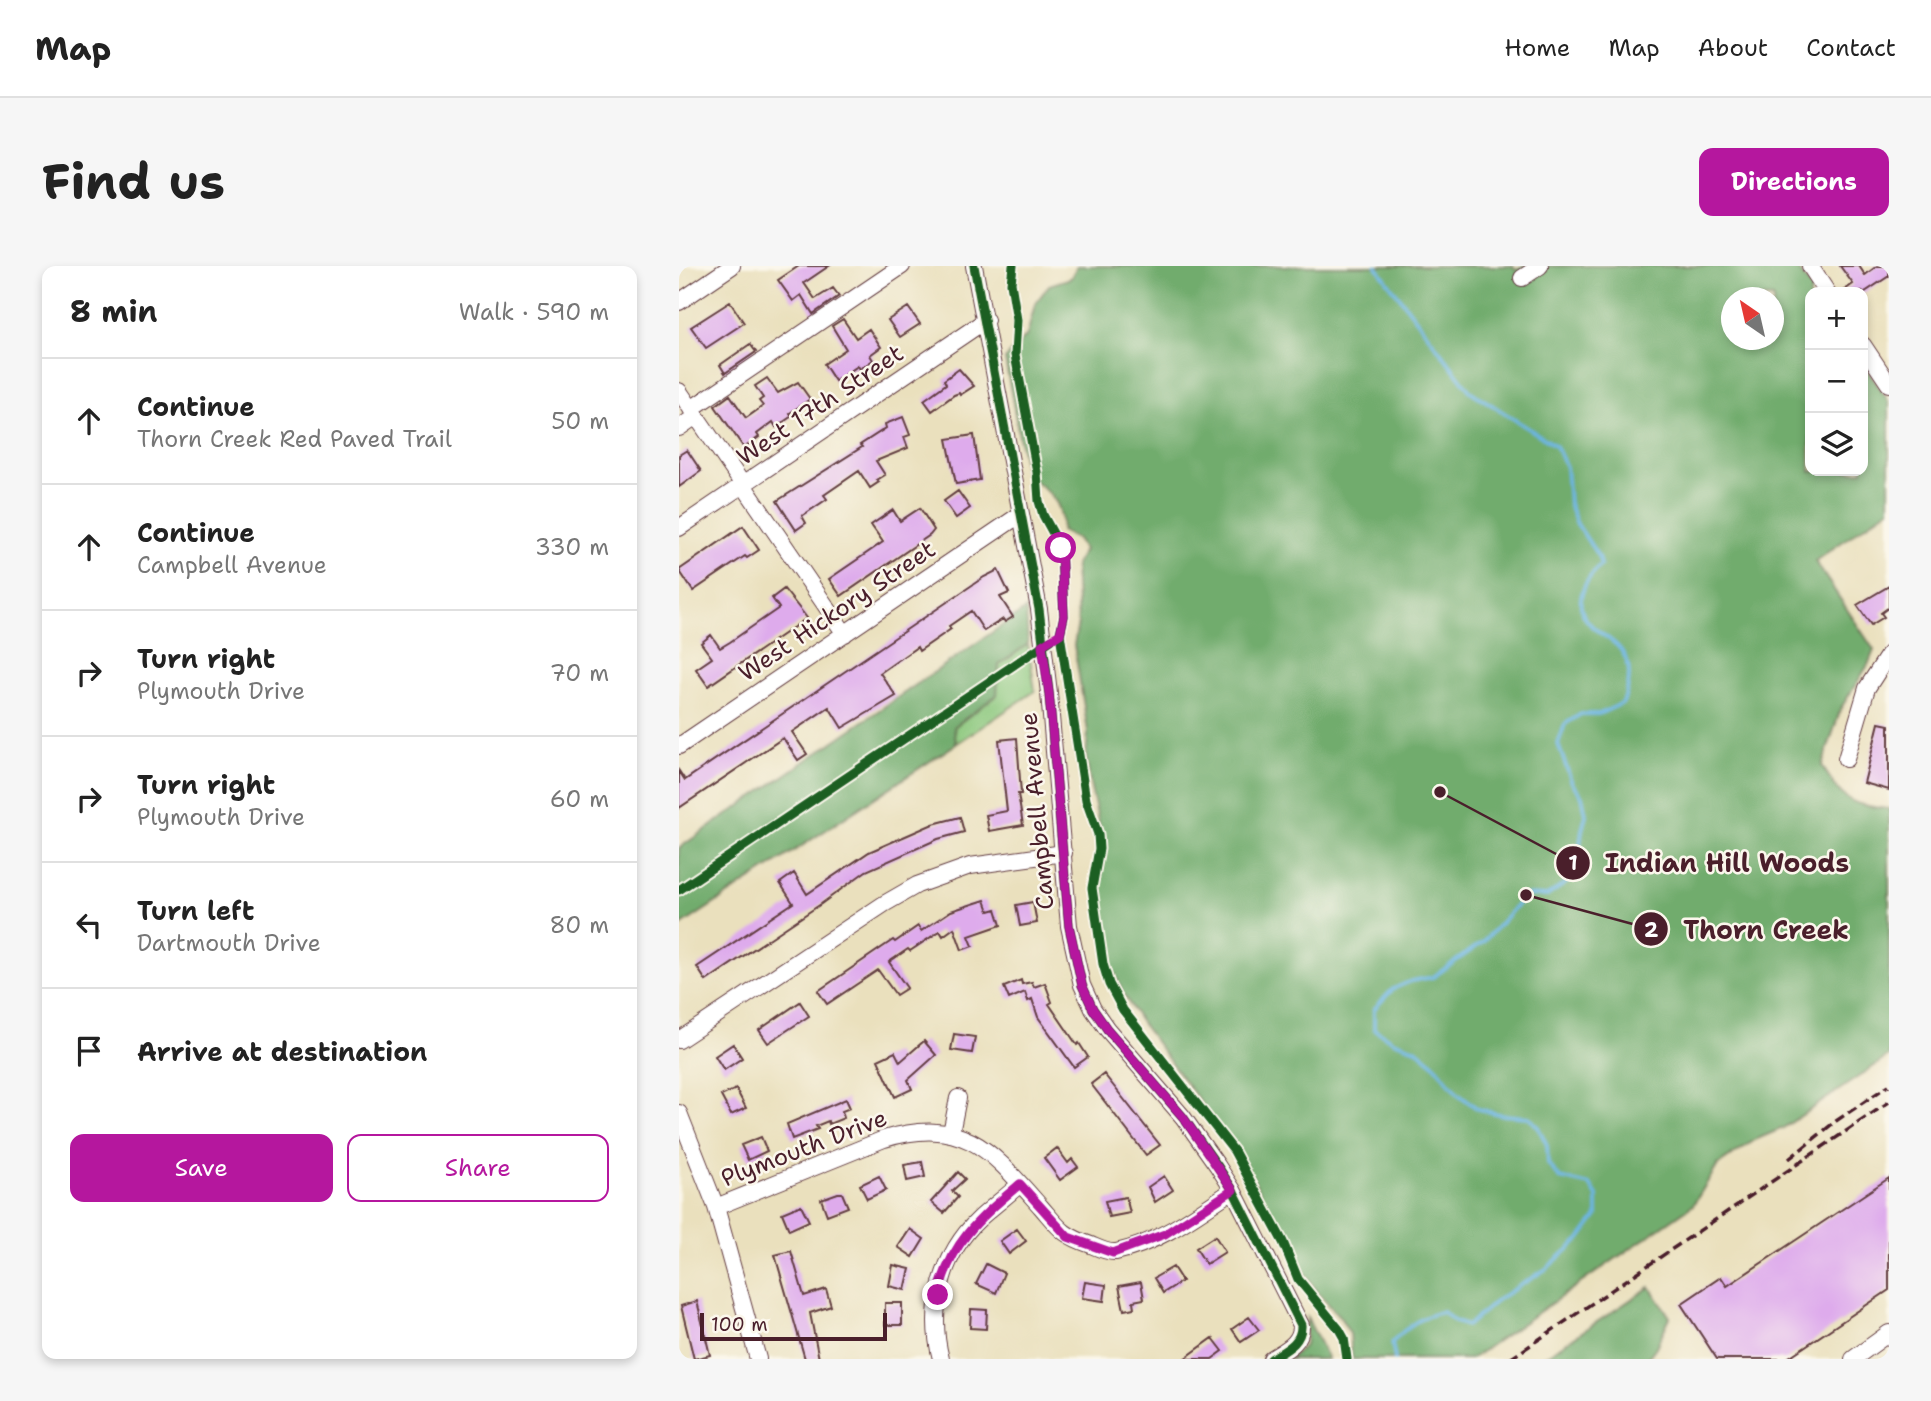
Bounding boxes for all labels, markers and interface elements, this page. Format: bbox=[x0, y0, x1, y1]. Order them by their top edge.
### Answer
text: Map bbox=[35, 26, 111, 71]
text: Home bbox=[1504, 32, 1570, 64]
text: Map bbox=[1608, 32, 1660, 64]
text: About bbox=[1698, 32, 1768, 64]
text: Contact bbox=[1806, 32, 1896, 64]
button: Directions bbox=[1699, 148, 1889, 216]
text: Find us bbox=[42, 149, 225, 215]
north arrow bbox=[1721, 287, 1784, 350]
map controls bbox=[1805, 287, 1868, 476]
button: + bbox=[1805, 287, 1868, 350]
text: 8 min bbox=[70, 291, 157, 332]
text: Walk · 590 m bbox=[459, 297, 609, 327]
street label: West 17th Street bbox=[730, 337, 910, 473]
button: − bbox=[1805, 350, 1868, 413]
text: Continue bbox=[137, 389, 255, 424]
icon: ahead bbox=[70, 402, 108, 440]
text: 50 m bbox=[551, 406, 609, 436]
button: layers bbox=[1805, 413, 1868, 476]
text: Thorn Creek Red Paved Trail bbox=[137, 424, 452, 454]
text: Continue bbox=[137, 515, 255, 550]
icon: ahead bbox=[70, 528, 108, 566]
text: 330 m bbox=[535, 532, 609, 562]
route start bbox=[1045, 532, 1076, 563]
street label: West Hickory Street bbox=[732, 533, 942, 689]
text: Campbell Avenue bbox=[137, 550, 327, 580]
text: Turn right bbox=[137, 641, 275, 676]
icon: right bbox=[70, 654, 108, 692]
text: 70 m bbox=[550, 658, 609, 688]
text: Plymouth Drive bbox=[137, 676, 305, 706]
street label: Campbell Avenue bbox=[1012, 711, 1062, 911]
text: Turn right bbox=[137, 767, 275, 802]
icon: right bbox=[70, 780, 108, 818]
text: 60 m bbox=[550, 784, 609, 814]
text: Plymouth Drive bbox=[137, 802, 305, 832]
callout: Indian Hill Woods bbox=[1556, 840, 1863, 887]
text: Indian Hill Woods bbox=[1605, 845, 1849, 880]
text: 1 bbox=[1568, 849, 1578, 877]
text: Turn left bbox=[137, 893, 254, 928]
icon: left bbox=[70, 906, 108, 944]
callout: Thorn Creek bbox=[1634, 906, 1863, 953]
text: 80 m bbox=[550, 910, 609, 940]
text: Thorn Creek bbox=[1683, 912, 1849, 947]
text: 2 bbox=[1644, 916, 1659, 944]
text: Dartmouth Drive bbox=[137, 928, 321, 958]
icon: arrive bbox=[70, 1032, 108, 1070]
text: Arrive at destination bbox=[137, 1034, 427, 1069]
street label: Plymouth Drive bbox=[716, 1102, 892, 1194]
button: Save bbox=[70, 1134, 333, 1202]
button: Share bbox=[347, 1134, 609, 1202]
route end bbox=[922, 1279, 953, 1310]
scale bar bbox=[700, 1310, 887, 1342]
text: 100 m bbox=[711, 1312, 768, 1337]

